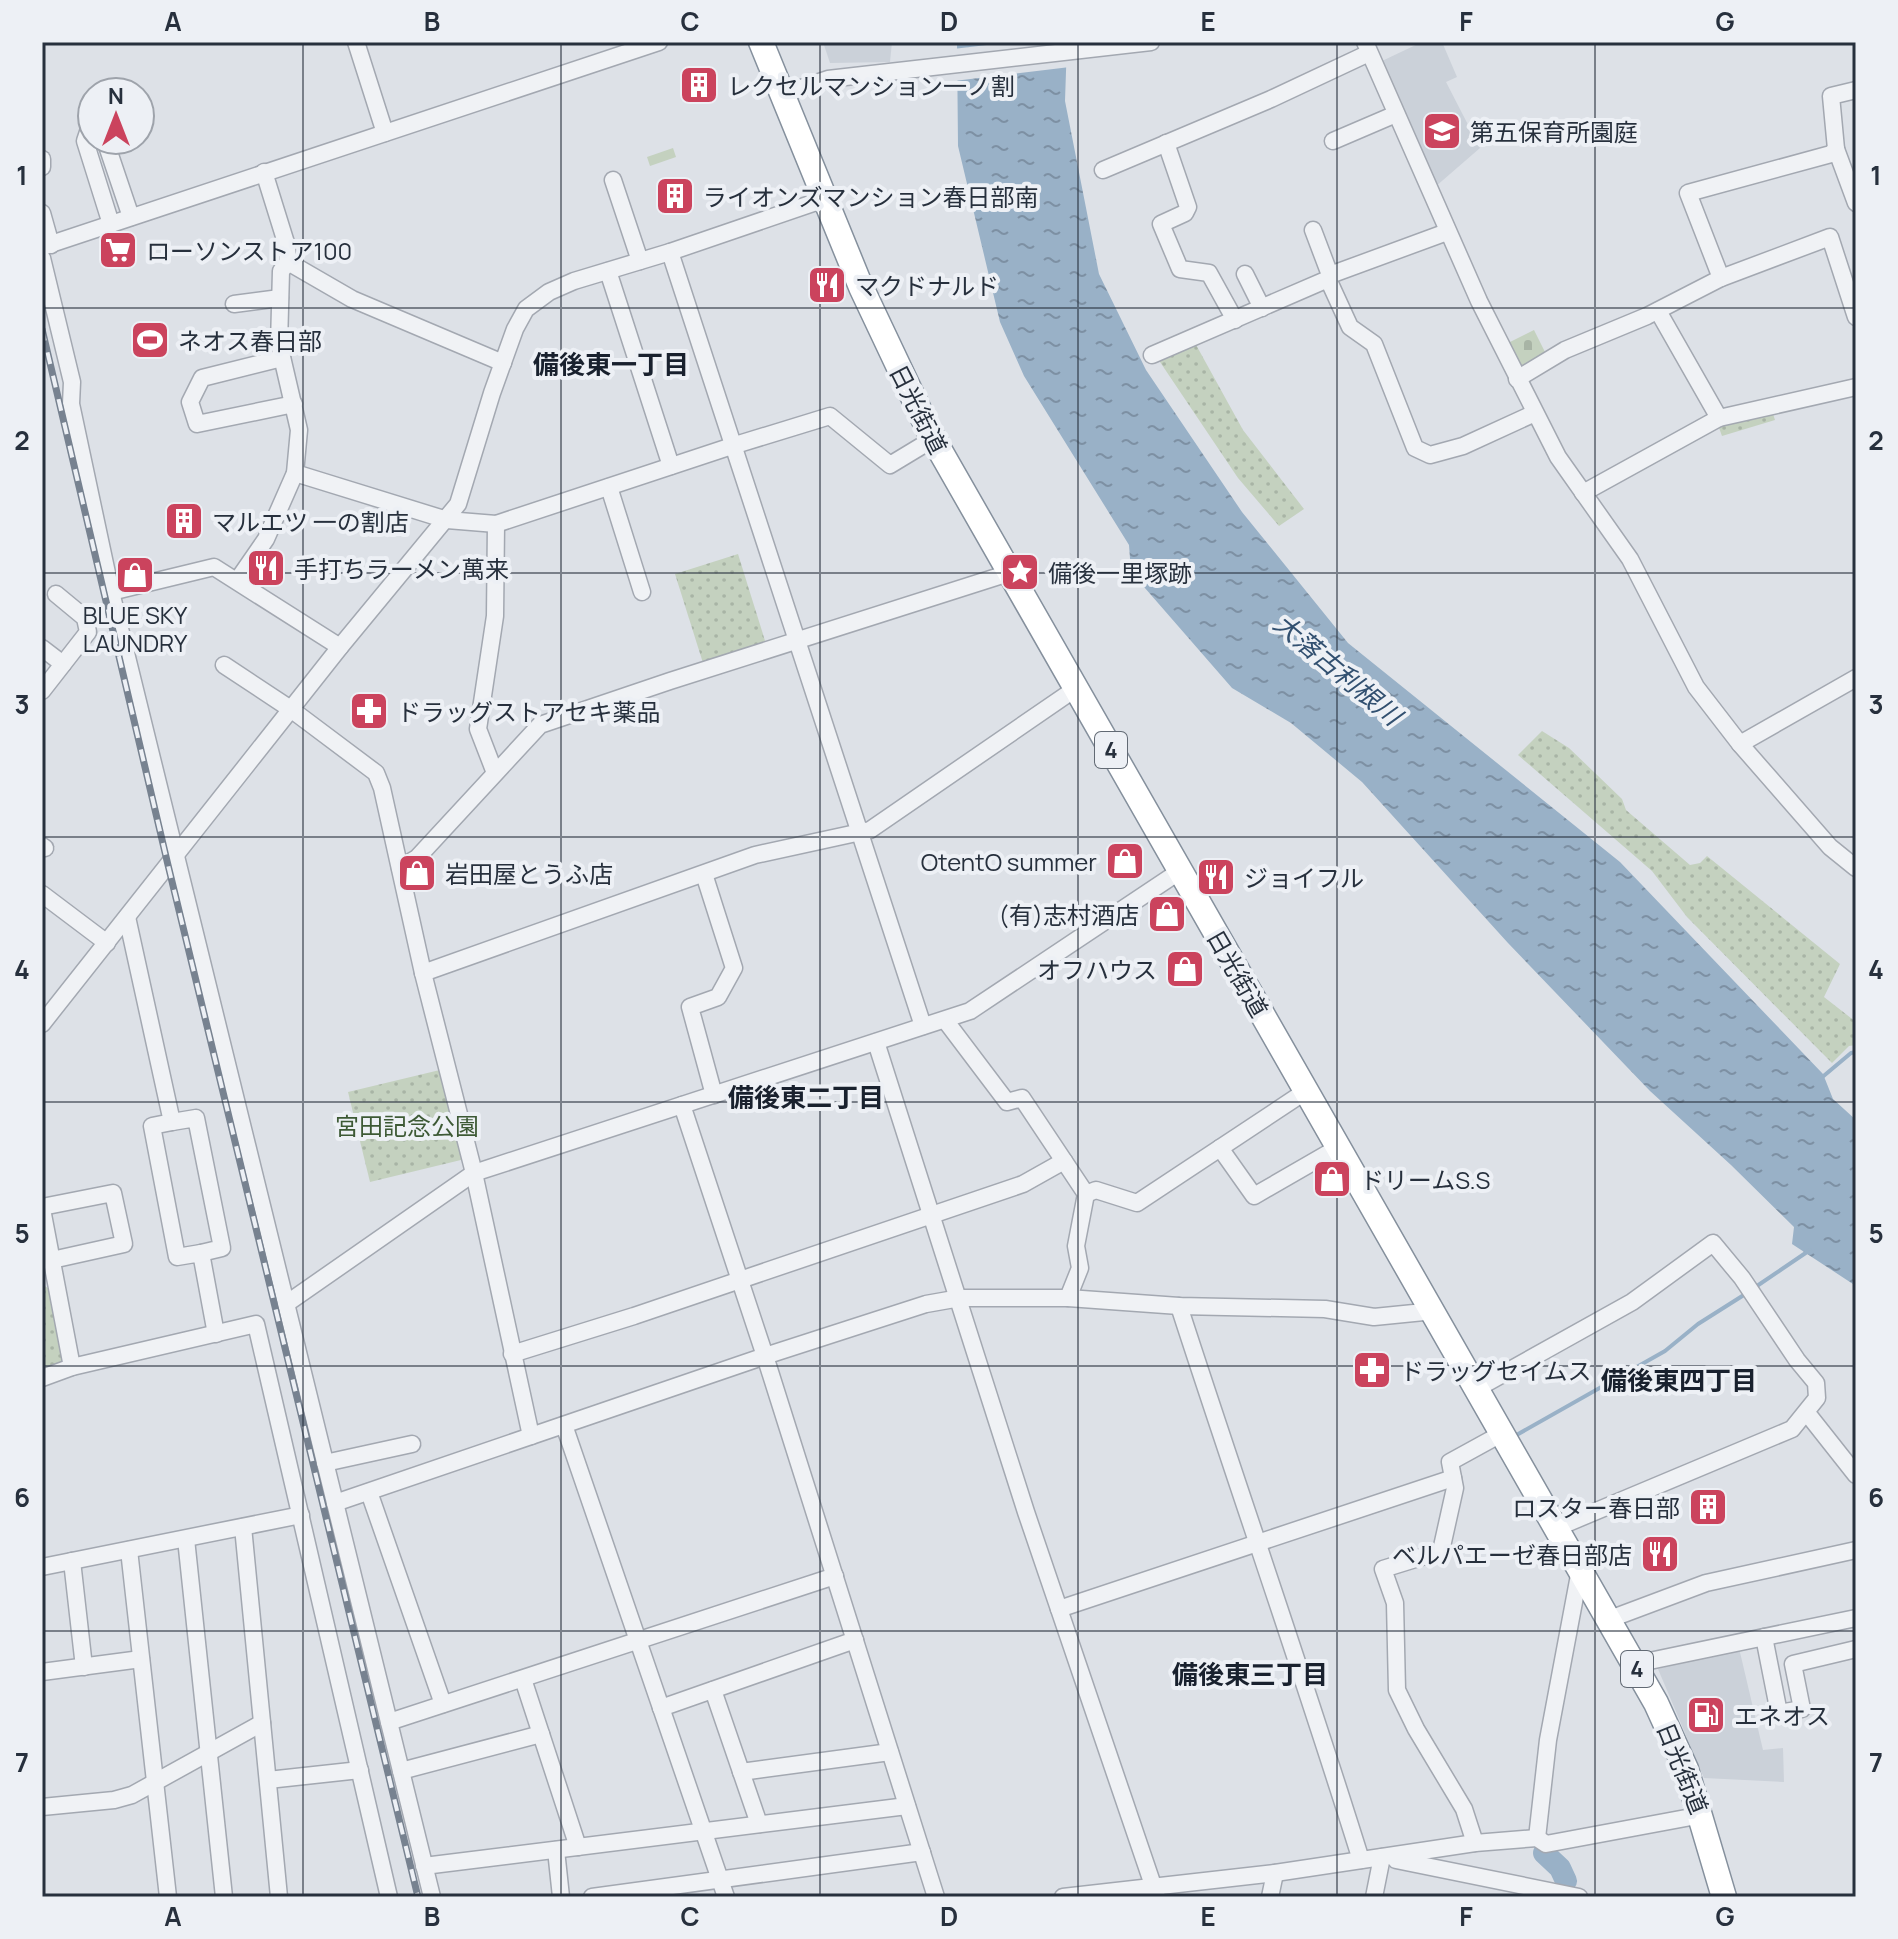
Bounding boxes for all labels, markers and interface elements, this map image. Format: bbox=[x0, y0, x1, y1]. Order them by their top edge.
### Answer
text: A bbox=[164, 3, 182, 39]
text: B bbox=[424, 3, 440, 39]
text: C bbox=[680, 3, 700, 39]
text: D bbox=[940, 3, 958, 39]
text: E bbox=[1200, 3, 1216, 39]
text: F bbox=[1459, 3, 1473, 39]
text: G bbox=[1715, 3, 1735, 39]
building icon: レクセルマンション一ノ割 bbox=[678, 64, 720, 106]
place label: レクセルマンション一ノ割 bbox=[727, 69, 1015, 102]
north arrow bbox=[76, 76, 156, 156]
text: N bbox=[108, 81, 124, 111]
school or university icon: 第五保育所園庭 bbox=[1421, 110, 1463, 152]
place label: 第五保育所園庭 bbox=[1470, 115, 1638, 148]
text: 1 bbox=[16, 157, 28, 193]
text: 1 bbox=[1870, 157, 1882, 193]
building icon: ライオンズマンション春日部南 bbox=[654, 175, 696, 217]
place label: ライオンズマンション春日部南 bbox=[703, 180, 1039, 213]
supermarket icon: ローソンストア100 bbox=[97, 229, 139, 271]
place label: ローソンストア100 bbox=[146, 234, 352, 267]
restaurant icon: マクドナルド bbox=[806, 264, 848, 306]
place label: マクドナルド bbox=[855, 269, 999, 302]
sports icon: ネオス春日部 bbox=[129, 319, 171, 361]
place label: ネオス春日部 bbox=[178, 324, 322, 357]
district label: 備後東一丁目 bbox=[533, 346, 689, 382]
street label: 日光街道 bbox=[883, 359, 955, 459]
text: 2 bbox=[14, 422, 30, 458]
text: 2 bbox=[1868, 422, 1884, 458]
building icon: マルエツ 一の割店 bbox=[163, 500, 205, 542]
place label: マルエツ 一の割店 bbox=[212, 505, 409, 538]
restaurant icon: 手打ちラーメン萬来 bbox=[245, 547, 287, 589]
place icon: 備後一里塚跡 bbox=[999, 551, 1041, 593]
place label: 手打ちラーメン萬来 bbox=[294, 552, 509, 585]
shop icon: BLUE SKY LAUNDRY bbox=[114, 554, 156, 596]
place label: 備後一里塚跡 bbox=[1048, 556, 1192, 589]
place label: BLUE SKY LAUNDRY bbox=[83, 598, 188, 659]
water label: 大落古利根川 bbox=[1267, 605, 1412, 735]
text: 3 bbox=[14, 686, 30, 722]
text: 3 bbox=[1868, 686, 1884, 722]
pharmacy icon: ドラッグストアセキ薬品 bbox=[348, 690, 390, 732]
place label: ドラッグストアセキ薬品 bbox=[397, 695, 661, 728]
road number: 4 bbox=[1095, 732, 1127, 768]
shop icon: OtentO summer bbox=[1104, 840, 1146, 882]
place label: OtentO summer bbox=[921, 845, 1097, 878]
shop icon: 岩田屋とうふ店 bbox=[396, 852, 438, 894]
restaurant icon: ジョイフル bbox=[1195, 856, 1237, 898]
place label: 岩田屋とうふ店 bbox=[445, 857, 613, 890]
place label: ジョイフル bbox=[1244, 861, 1364, 894]
shop icon: (有)志村酒店 bbox=[1146, 893, 1188, 935]
place label: (有)志村酒店 bbox=[999, 898, 1139, 931]
street label: 日光街道 bbox=[1200, 923, 1276, 1023]
shop icon: オフハウス bbox=[1164, 948, 1206, 990]
text: 4 bbox=[14, 951, 30, 987]
text: 4 bbox=[1868, 951, 1884, 987]
place label: オフハウス bbox=[1037, 953, 1157, 986]
district label: 備後東二丁目 bbox=[728, 1079, 884, 1115]
park label: 宮田記念公園 bbox=[335, 1109, 479, 1142]
shop icon: ドリームS.S bbox=[1311, 1158, 1353, 1200]
place label: ドリームS.S bbox=[1360, 1163, 1490, 1196]
text: 5 bbox=[14, 1215, 30, 1251]
text: 5 bbox=[1868, 1215, 1884, 1251]
pharmacy icon: ドラッグセイムス bbox=[1351, 1349, 1393, 1391]
place label: ドラッグセイムス bbox=[1400, 1354, 1592, 1387]
district label: 備後東四丁目 bbox=[1601, 1362, 1757, 1398]
text: 6 bbox=[14, 1479, 30, 1515]
text: 6 bbox=[1868, 1479, 1884, 1515]
building icon: ロスター春日部 bbox=[1687, 1486, 1729, 1528]
place label: ロスター春日部 bbox=[1512, 1491, 1680, 1524]
restaurant icon: ベルパエーゼ春日部店 bbox=[1639, 1533, 1681, 1575]
place label: ベルパエーゼ春日部店 bbox=[1392, 1538, 1632, 1571]
road number: 4 bbox=[1621, 1651, 1653, 1687]
district label: 備後東三丁目 bbox=[1172, 1656, 1328, 1692]
fuel station icon: エネオス bbox=[1685, 1694, 1727, 1736]
place label: エネオス bbox=[1734, 1699, 1830, 1732]
street label: 日光街道 bbox=[1650, 1717, 1716, 1819]
text: 7 bbox=[15, 1744, 29, 1780]
text: 7 bbox=[1869, 1744, 1883, 1780]
text: A bbox=[164, 1898, 182, 1934]
text: B bbox=[424, 1898, 440, 1934]
text: C bbox=[680, 1898, 700, 1934]
text: D bbox=[940, 1898, 958, 1934]
text: E bbox=[1200, 1898, 1216, 1934]
text: F bbox=[1459, 1898, 1473, 1934]
text: G bbox=[1715, 1898, 1735, 1934]

